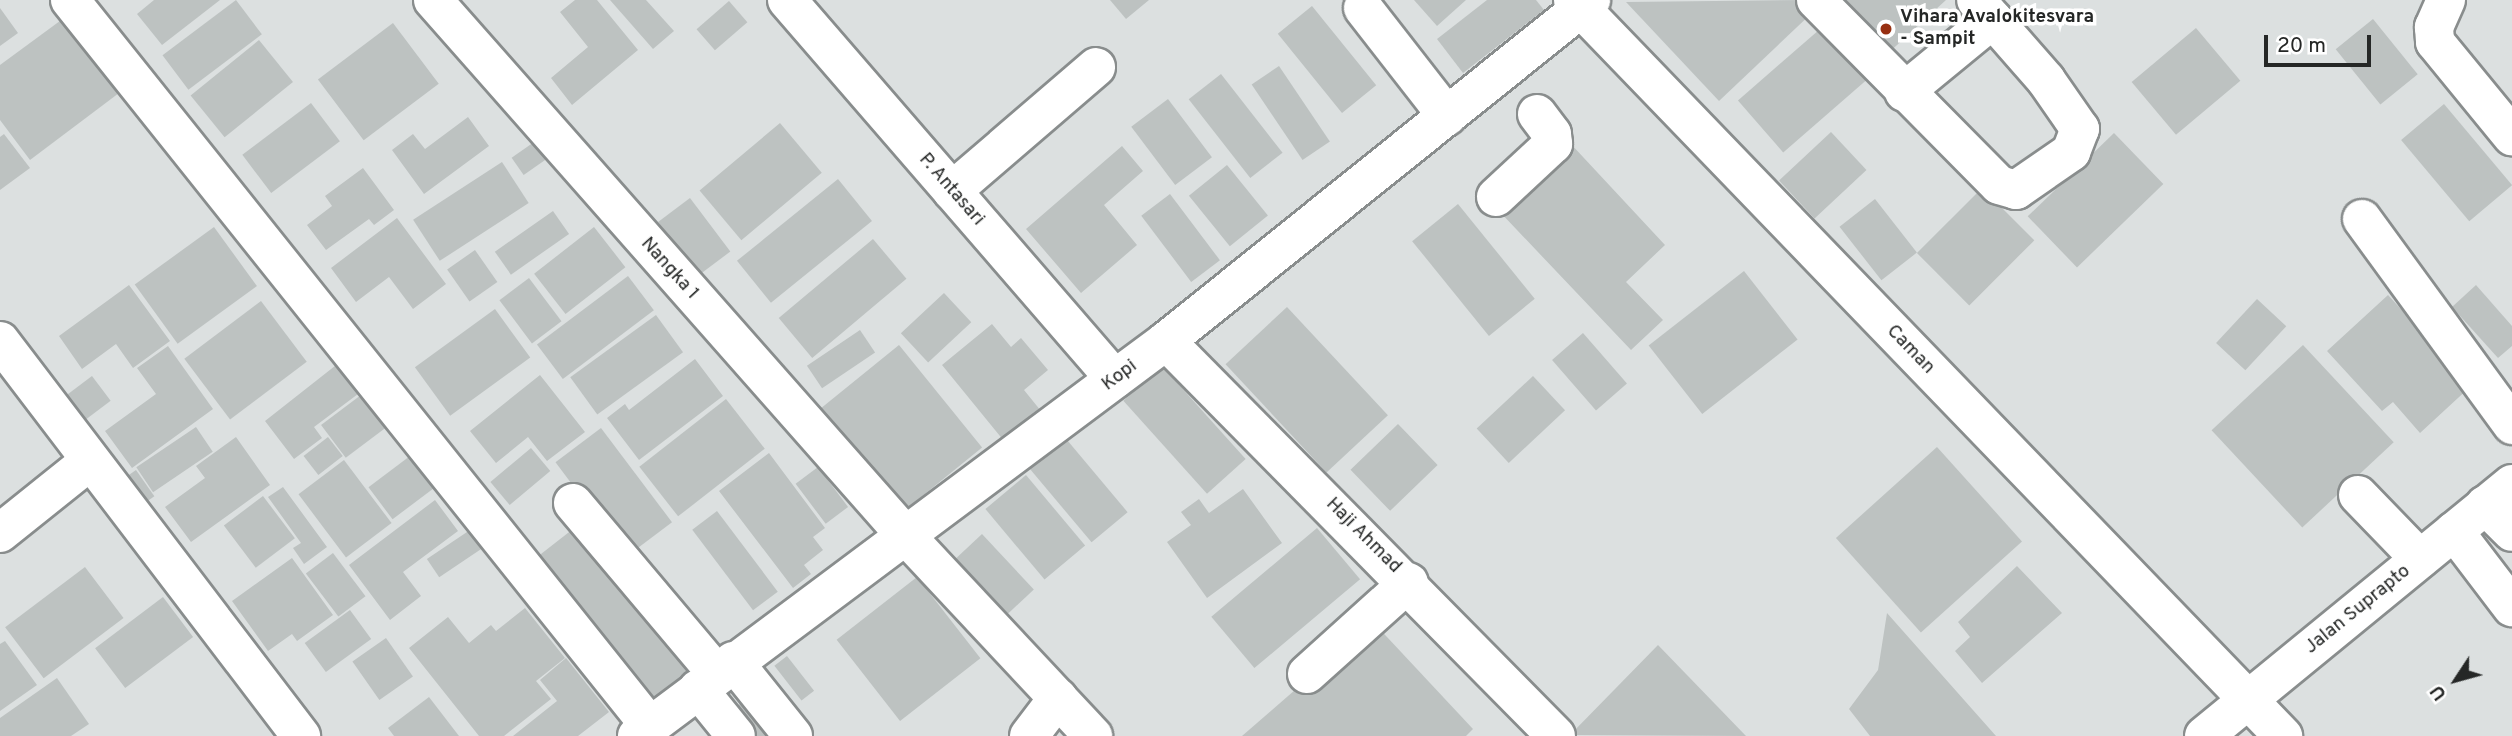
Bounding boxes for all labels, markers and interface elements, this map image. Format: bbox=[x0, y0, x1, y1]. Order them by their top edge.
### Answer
place label: Vihara Avalokitesvara - Sampit bbox=[1900, 7, 2095, 51]
marker: Vihara Avalokitesvara - Sampit bbox=[1878, 21, 1894, 37]
scale bar bbox=[2267, 21, 2374, 65]
text: 20 m bbox=[2277, 33, 2326, 60]
street label: P. Antasari bbox=[913, 149, 989, 231]
street label: Nangka 1 bbox=[635, 233, 703, 305]
street label: Caman bbox=[1881, 321, 1939, 379]
street label: Kopi bbox=[1098, 355, 1142, 397]
street label: Haji Ahmad bbox=[1320, 493, 1406, 579]
street label: Jalan Suprapto bbox=[2301, 561, 2415, 659]
north arrow bbox=[2421, 645, 2491, 715]
text: U bbox=[2425, 680, 2453, 705]

